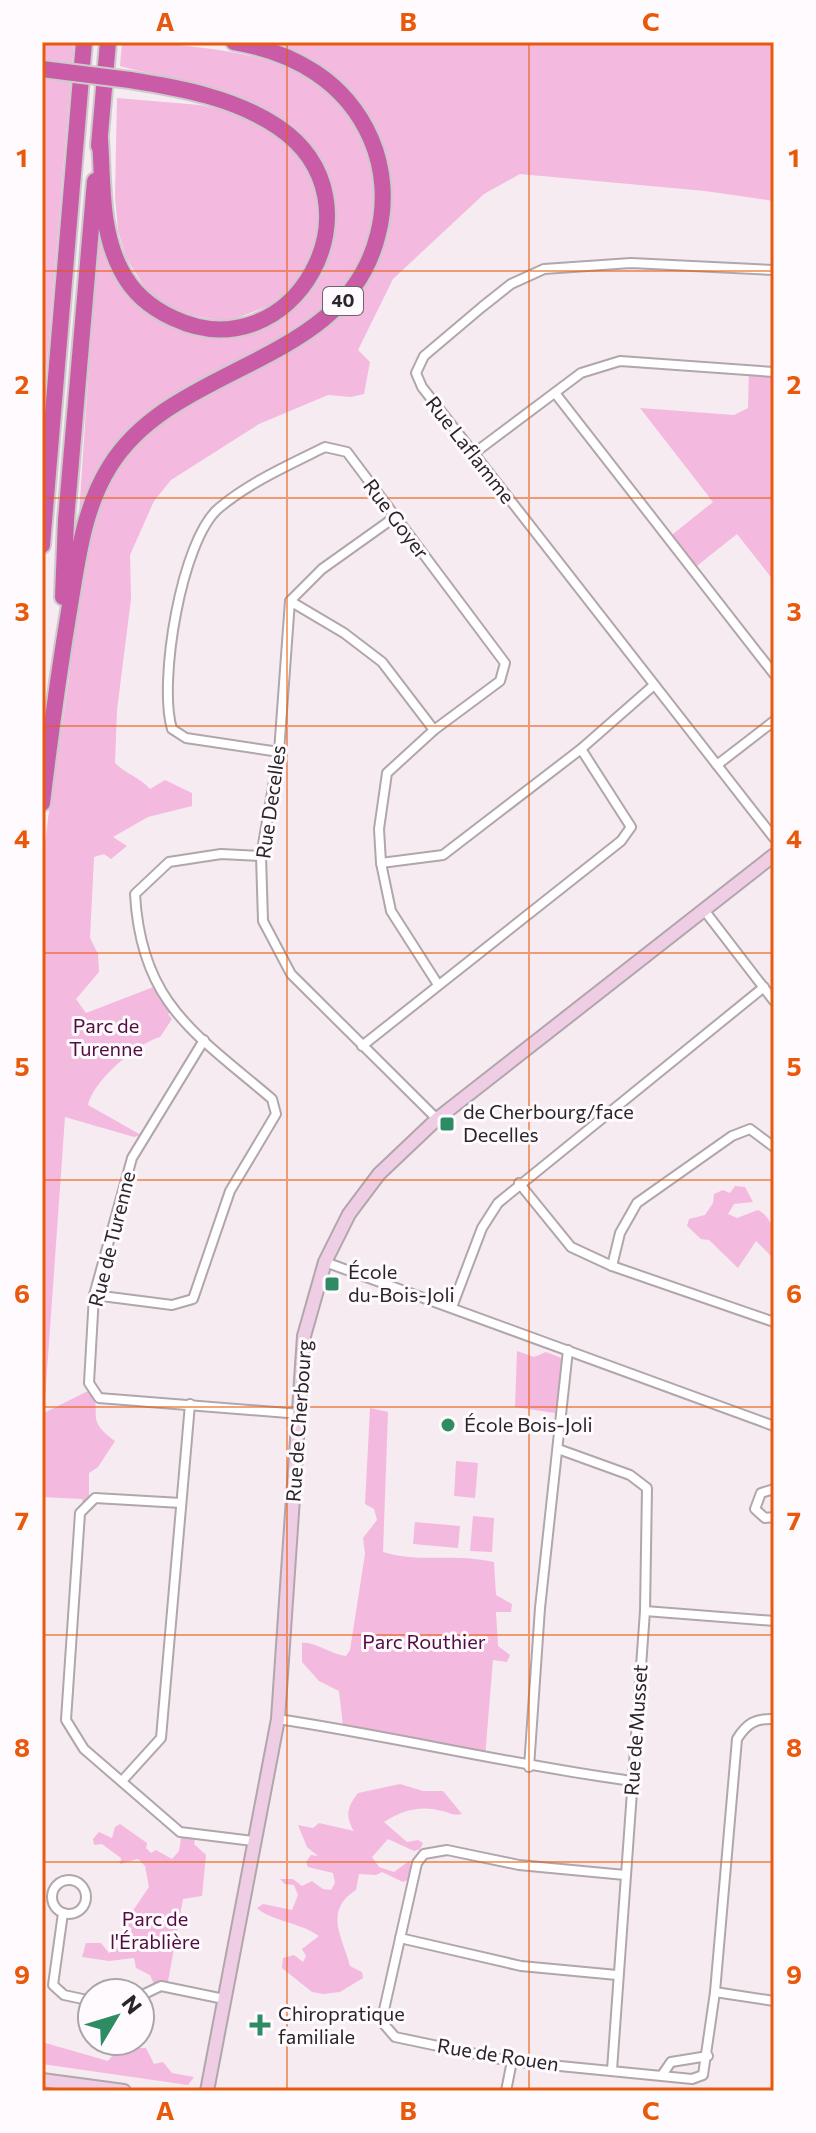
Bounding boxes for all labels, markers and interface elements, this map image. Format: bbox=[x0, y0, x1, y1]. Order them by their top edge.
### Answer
text: A bbox=[156, 5, 175, 36]
text: B bbox=[399, 5, 417, 36]
text: C bbox=[642, 5, 660, 36]
text: 1 bbox=[16, 141, 28, 172]
text: 1 bbox=[788, 141, 800, 172]
road number: 40 bbox=[323, 287, 363, 315]
text: 2 bbox=[15, 368, 29, 399]
text: 2 bbox=[787, 368, 801, 399]
street label: Rue Laflamme bbox=[421, 391, 520, 508]
street label: Rue Goyer bbox=[359, 474, 435, 563]
text: 3 bbox=[14, 595, 30, 626]
text: 3 bbox=[786, 595, 802, 626]
street label: Rue Decelles bbox=[250, 744, 290, 860]
text: 4 bbox=[14, 822, 30, 853]
text: 4 bbox=[786, 822, 802, 853]
park label: Parc de Turenne bbox=[69, 1013, 143, 1060]
text: 5 bbox=[14, 1050, 30, 1081]
text: 5 bbox=[786, 1050, 802, 1081]
place label: de Cherbourg/face Decelles bbox=[463, 1099, 634, 1146]
marker: de Cherbourg/face Decelles bbox=[438, 1115, 456, 1133]
street label: Rue de Turenne bbox=[83, 1169, 139, 1309]
place label: École du-Bois-Joli bbox=[348, 1259, 455, 1306]
marker: École du-Bois-Joli bbox=[323, 1275, 341, 1293]
text: 6 bbox=[14, 1277, 30, 1308]
text: 6 bbox=[786, 1277, 802, 1308]
street label: Rue de Cherbourg bbox=[280, 1339, 316, 1503]
place label: École Bois-Joli bbox=[464, 1412, 593, 1436]
marker: École Bois-Joli bbox=[439, 1416, 457, 1434]
text: 7 bbox=[15, 1504, 29, 1535]
text: 7 bbox=[787, 1504, 801, 1535]
park label: Parc Routhier bbox=[362, 1629, 486, 1653]
street label: Rue de Musset bbox=[618, 1663, 652, 1797]
text: 8 bbox=[14, 1731, 30, 1762]
text: 8 bbox=[786, 1731, 802, 1762]
park label: Parc de l'Érablière bbox=[110, 1906, 200, 1953]
text: 9 bbox=[14, 1958, 30, 1989]
text: 9 bbox=[786, 1958, 802, 1989]
north arrow bbox=[76, 1977, 156, 2057]
text: N bbox=[116, 1990, 148, 2019]
place label: Chiropratique familiale bbox=[278, 2001, 405, 2048]
marker: Chiropratique familiale bbox=[249, 2014, 271, 2036]
street label: Rue de Rouen bbox=[436, 2033, 561, 2075]
text: A bbox=[156, 2094, 175, 2125]
text: B bbox=[399, 2094, 417, 2125]
text: C bbox=[642, 2094, 660, 2125]

